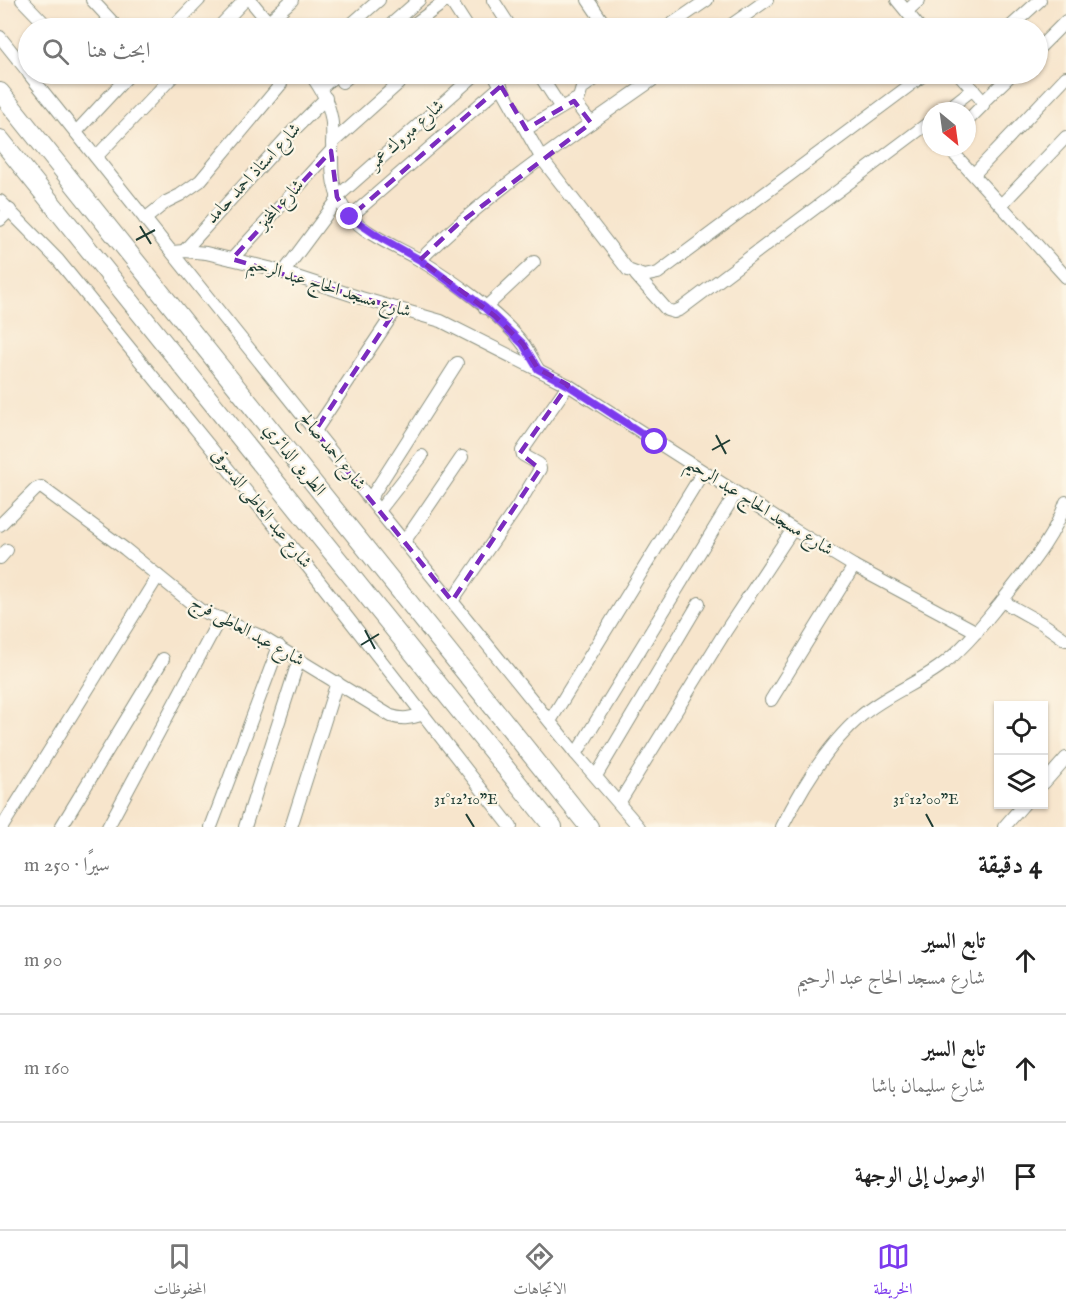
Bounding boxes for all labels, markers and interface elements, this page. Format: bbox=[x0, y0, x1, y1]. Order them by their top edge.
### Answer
search box bbox=[18, 18, 1048, 84]
icon: search bbox=[39, 35, 72, 68]
text: ابحث هنا bbox=[87, 37, 150, 65]
street label: شارع مبروك عمر bbox=[363, 95, 451, 178]
north arrow bbox=[922, 102, 976, 156]
street label: شارع استاذ احمد حامد bbox=[201, 119, 308, 231]
street label: شارع المخبز bbox=[251, 175, 311, 238]
route end bbox=[336, 203, 362, 229]
street label: شارع مسجد الحاج عبد الرحيم bbox=[243, 252, 414, 329]
street label: شارع احمد صالح bbox=[291, 408, 370, 498]
street label: الطريق الدائري bbox=[256, 419, 330, 502]
route start bbox=[641, 428, 667, 454]
street label: شارع عبد العاطى الدسوقى bbox=[204, 444, 316, 575]
street label: شارع مسجد الحاج عبد الرحيم bbox=[678, 452, 837, 566]
street label: شارع عبد العاطى فرج bbox=[185, 591, 308, 675]
map controls bbox=[994, 701, 1048, 809]
button: locate bbox=[994, 701, 1048, 755]
button: layers bbox=[994, 755, 1048, 809]
text: 31°12'10"E bbox=[434, 790, 498, 809]
text: 31°12'00"E bbox=[893, 790, 959, 809]
text: 4 دقيقة bbox=[978, 849, 1042, 882]
text: سيرًا · 250 m bbox=[24, 853, 110, 878]
text: تابع السير bbox=[923, 928, 985, 956]
icon: ahead bbox=[1009, 944, 1042, 977]
text: 90 m bbox=[24, 948, 62, 973]
text: شارع مسجد الحاج عبد الرحيم bbox=[796, 966, 985, 991]
text: تابع السير bbox=[923, 1036, 985, 1064]
icon: ahead bbox=[1009, 1052, 1042, 1085]
text: 160 m bbox=[24, 1056, 70, 1081]
text: شارع سليمان باشا bbox=[872, 1074, 985, 1099]
icon: arrive bbox=[1009, 1160, 1042, 1193]
text: الوصول إلى الوجهة bbox=[855, 1162, 985, 1190]
tab: المحفوظات bbox=[154, 1240, 206, 1304]
tab: الاتجاهات bbox=[513, 1240, 567, 1304]
tab: الخريطة bbox=[874, 1240, 913, 1304]

